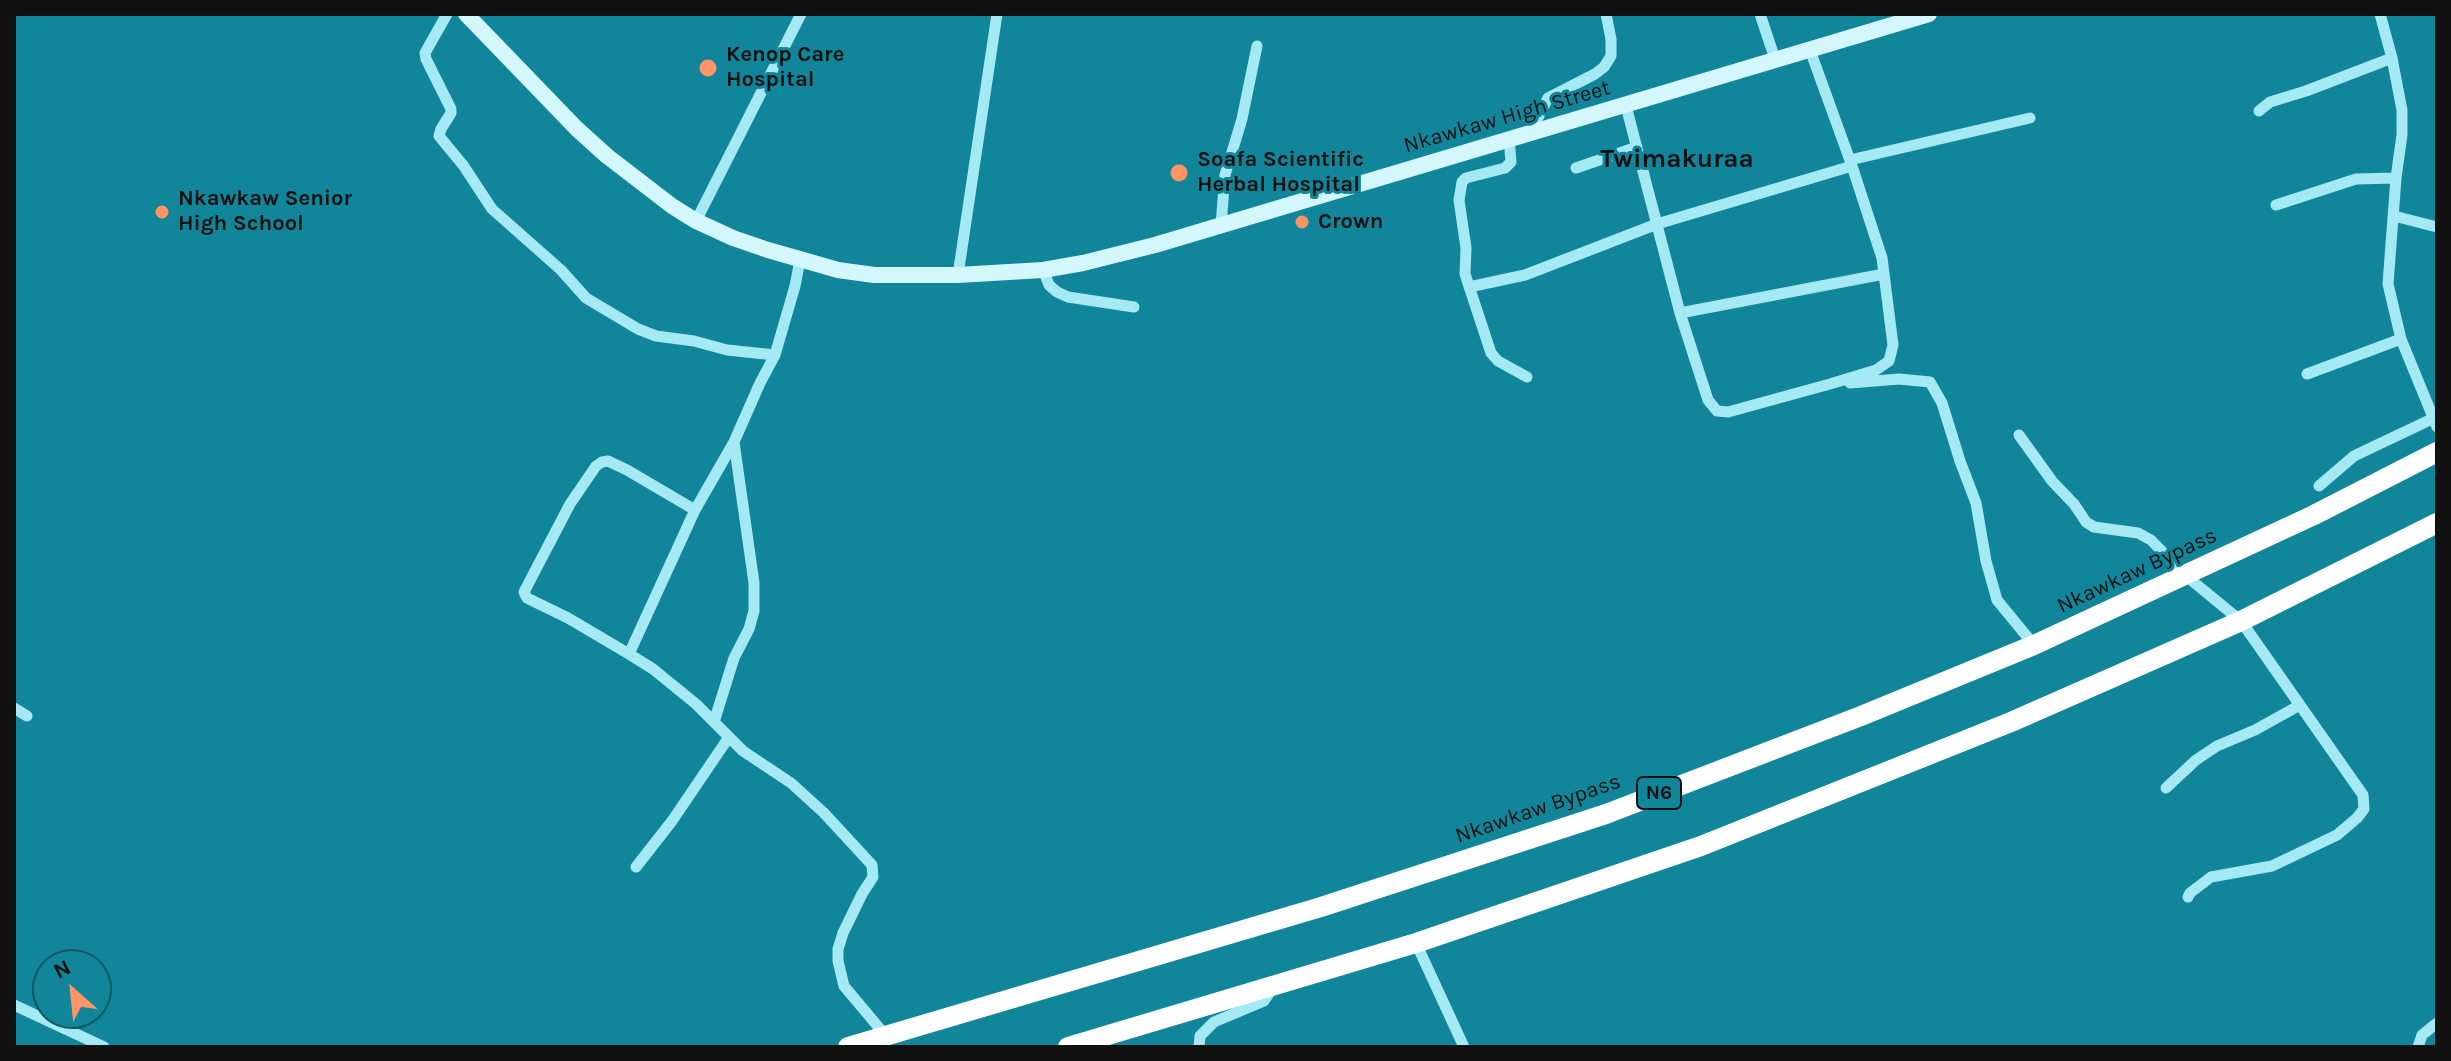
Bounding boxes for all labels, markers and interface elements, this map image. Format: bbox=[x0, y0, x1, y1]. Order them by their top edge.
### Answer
place label: Kenop Care Hospital bbox=[726, 42, 844, 94]
marker: Kenop Care Hospital bbox=[697, 57, 719, 79]
street label: Nkawkaw High Street bbox=[1401, 75, 1613, 159]
district label: Twimakuraa bbox=[1600, 144, 1754, 176]
place label: Soafa Scientific Herbal Hospital bbox=[1197, 147, 1364, 198]
marker: Soafa Scientific Herbal Hospital bbox=[1168, 162, 1190, 184]
place label: Nkawkaw Senior High School bbox=[178, 186, 352, 238]
marker: Nkawkaw Senior High School bbox=[153, 203, 171, 221]
place label: Crown bbox=[1318, 209, 1383, 235]
marker: Crown bbox=[1293, 213, 1311, 231]
street label: Nkawkaw Bypass bbox=[2053, 522, 2221, 620]
street label: Nkawkaw Bypass bbox=[1452, 768, 1624, 850]
road number: N6 bbox=[1637, 777, 1681, 809]
north arrow bbox=[32, 949, 112, 1029]
text: N bbox=[49, 954, 75, 985]

